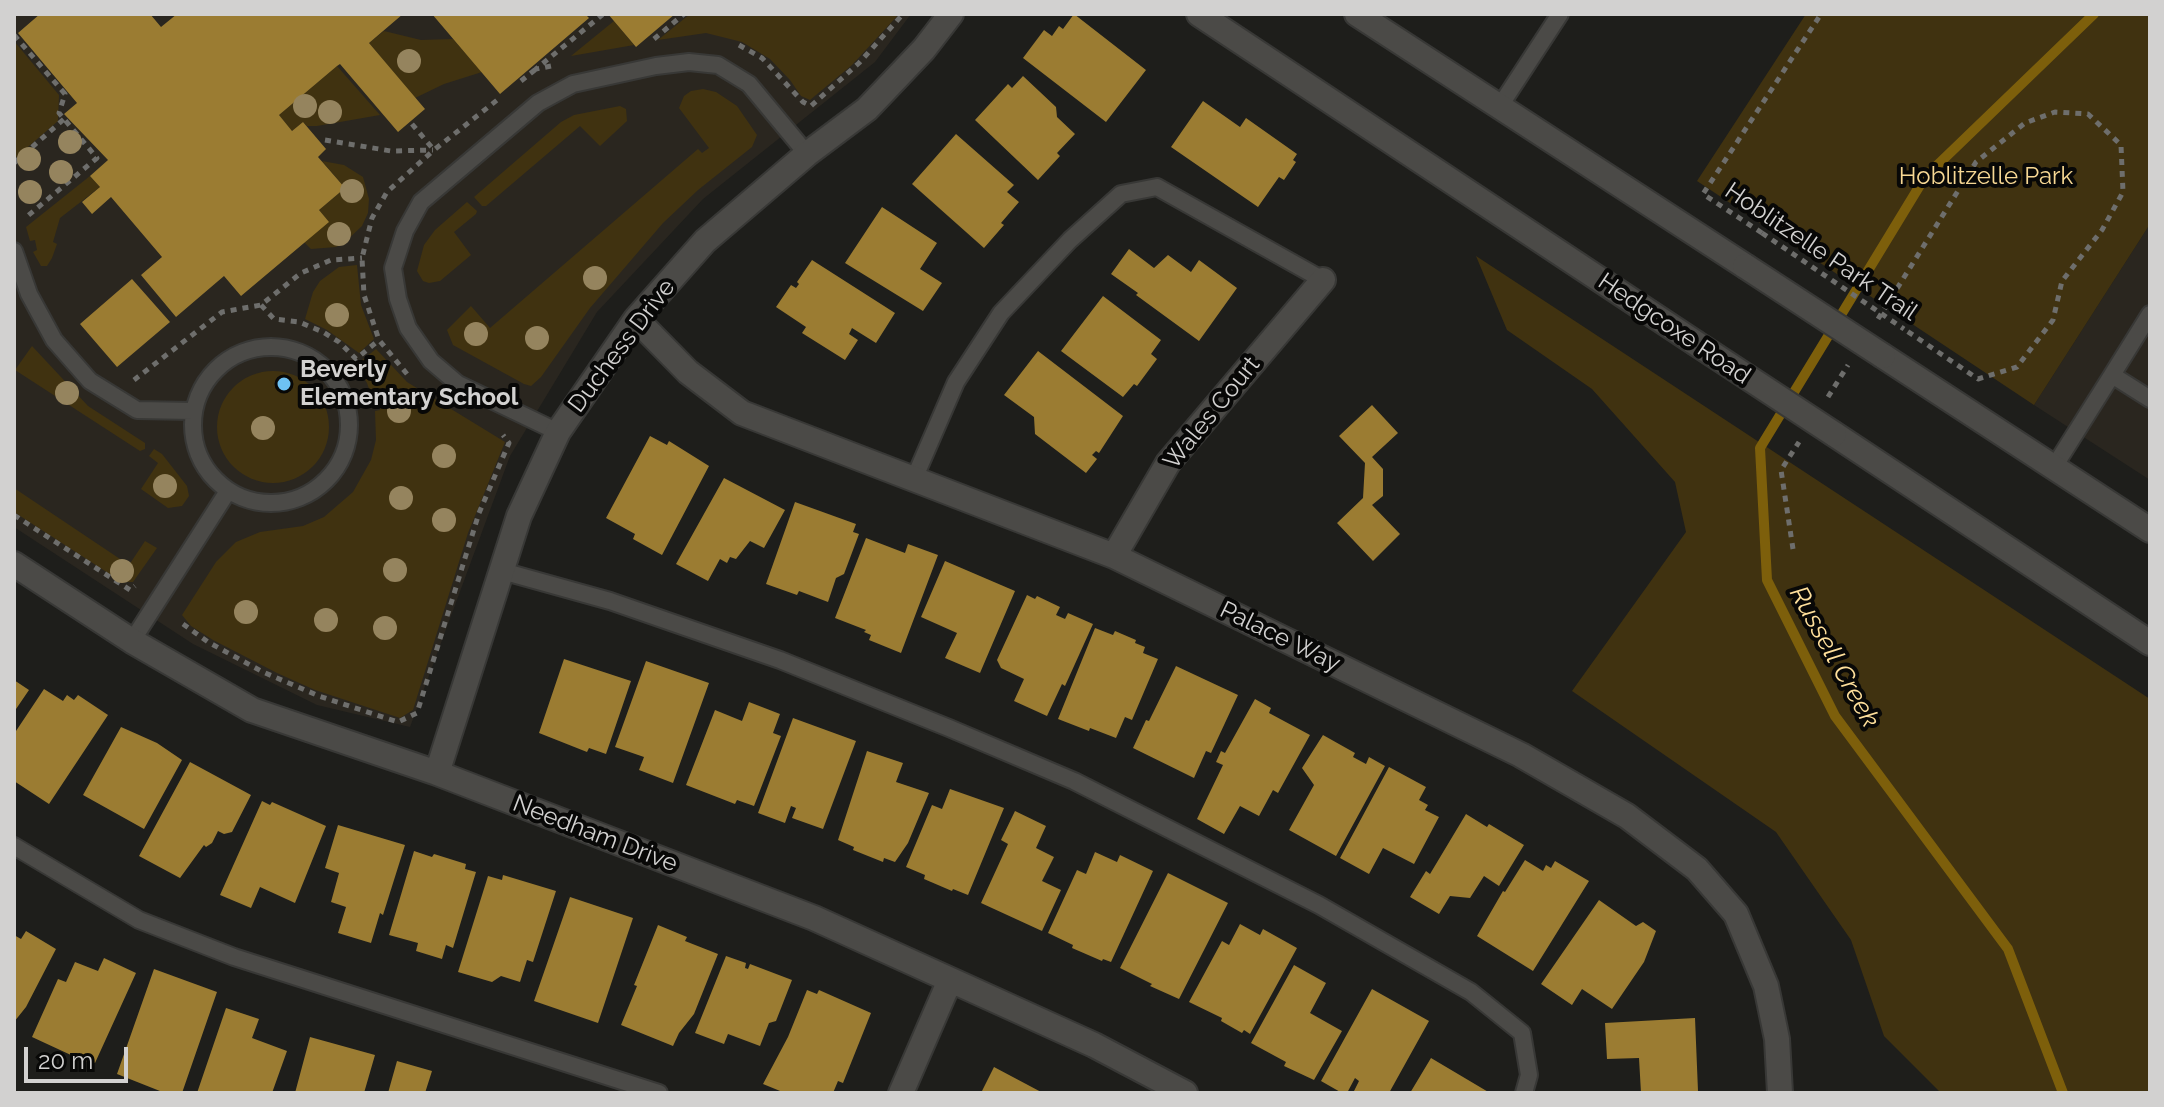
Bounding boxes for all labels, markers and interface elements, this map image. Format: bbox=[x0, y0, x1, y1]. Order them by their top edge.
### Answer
park label: Hoblitzelle Park bbox=[1899, 163, 2073, 191]
street label: Hoblitzelle Park Trail bbox=[1719, 177, 1923, 327]
street label: Hedgcoxe Road bbox=[1592, 267, 1756, 391]
street label: Duchess Drive bbox=[563, 274, 681, 418]
street label: Wales Court bbox=[1158, 351, 1266, 475]
place label: Beverly Elementary School bbox=[300, 356, 518, 412]
marker: Beverly Elementary School bbox=[275, 375, 293, 393]
water label: Russell Creek bbox=[1782, 581, 1886, 733]
street label: Palace Way bbox=[1215, 596, 1345, 678]
street label: Needham Drive bbox=[509, 789, 681, 879]
scale bar bbox=[28, 1031, 132, 1081]
text: 20 m bbox=[38, 1046, 93, 1075]

